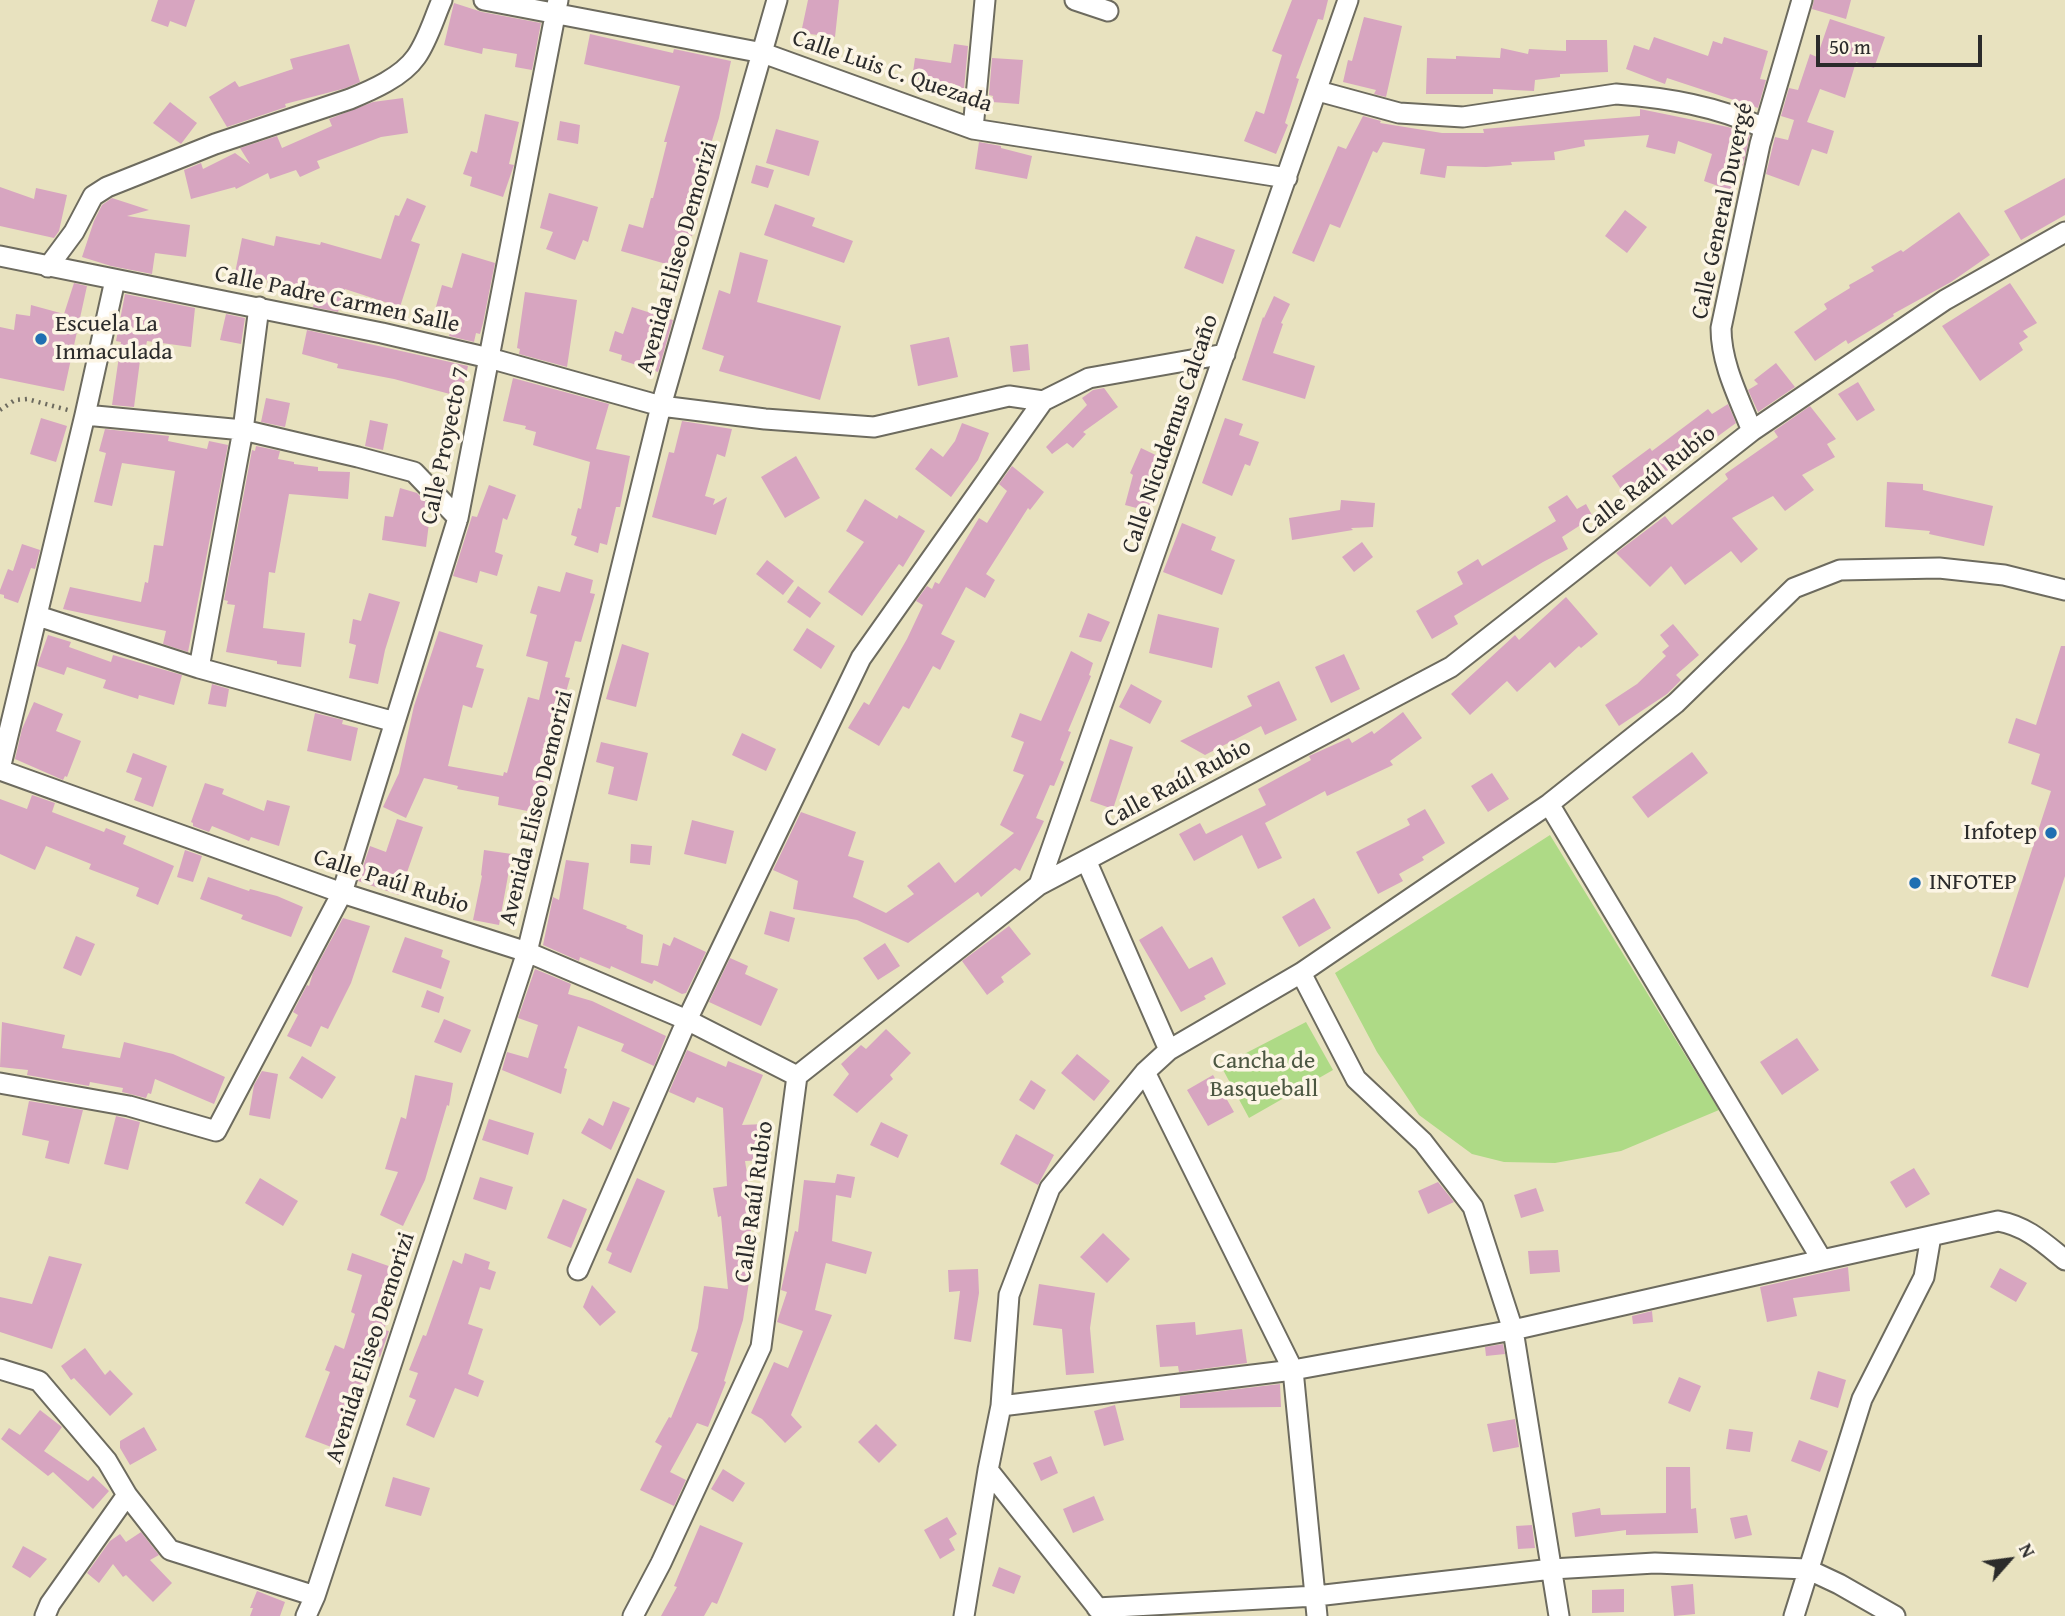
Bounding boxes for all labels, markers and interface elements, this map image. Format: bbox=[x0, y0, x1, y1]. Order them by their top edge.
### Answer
scale bar bbox=[1820, 21, 1986, 65]
street label: Calle Luis C. Quezada bbox=[788, 24, 996, 120]
text: 50 m bbox=[1829, 31, 1871, 62]
street label: Calle General Duvergé bbox=[1686, 100, 1760, 322]
street label: Avenida Eliseo Demorizi bbox=[631, 138, 725, 378]
street label: Calle Padre Carmen Salle bbox=[212, 260, 462, 340]
place label: Escuela La Inmaculada bbox=[55, 311, 173, 367]
street label: Calle Nicudemus Calcaño bbox=[1117, 311, 1225, 557]
marker: Escuela La Inmaculada bbox=[33, 331, 49, 347]
street label: Calle Proyecto 7 bbox=[415, 365, 477, 527]
street label: Calle Raúl Rubio bbox=[1576, 420, 1722, 542]
street label: Avenida Eliseo Demorizi bbox=[494, 688, 580, 928]
street label: Calle Raúl Rubio bbox=[1099, 733, 1257, 835]
place label: Infotep bbox=[1964, 819, 2037, 847]
marker: Infotep bbox=[2043, 825, 2059, 841]
street label: Calle Paúl Rubio bbox=[310, 843, 472, 921]
place label: INFOTEP bbox=[1929, 869, 2017, 897]
marker: INFOTEP bbox=[1907, 875, 1923, 891]
park label: Cancha de Basqueball bbox=[1210, 1048, 1318, 1104]
street label: Calle Raúl Rubio bbox=[729, 1119, 781, 1285]
street label: Avenida Eliseo Demorizi bbox=[320, 1229, 422, 1467]
north arrow bbox=[1974, 1525, 2044, 1595]
text: N bbox=[2012, 1538, 2043, 1562]

